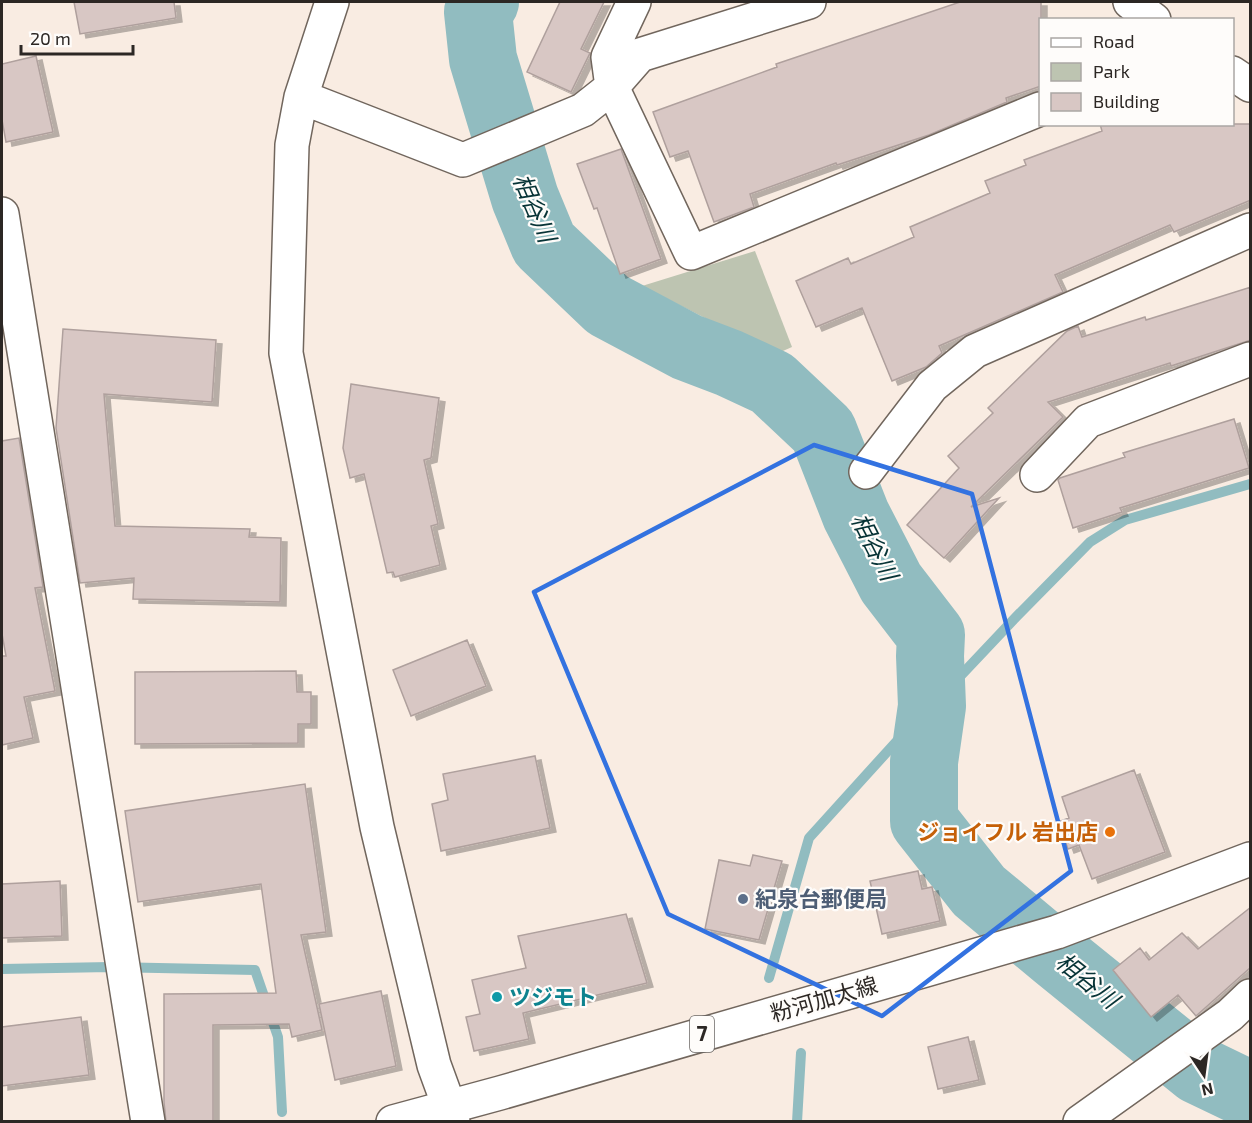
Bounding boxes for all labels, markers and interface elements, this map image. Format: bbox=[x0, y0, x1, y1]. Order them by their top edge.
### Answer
scale bar bbox=[21, 18, 134, 56]
legend bbox=[1039, 18, 1234, 126]
text: 20 m bbox=[30, 27, 71, 49]
text: Road bbox=[1093, 30, 1134, 52]
text: Park bbox=[1093, 60, 1130, 82]
text: Building bbox=[1093, 90, 1160, 112]
water label: 相谷川 bbox=[508, 169, 564, 249]
water label: 相谷川 bbox=[846, 508, 906, 588]
place label: ジョイフル 岩出店 bbox=[917, 818, 1098, 844]
marker: ジョイフル 岩出店 bbox=[1103, 825, 1117, 839]
place label: 紀泉台郵便局 bbox=[755, 885, 887, 911]
marker: 紀泉台郵便局 bbox=[736, 892, 750, 906]
water label: 相谷川 bbox=[1051, 946, 1127, 1016]
street label: 粉河加太線 bbox=[767, 970, 880, 1026]
place label: ツジモト bbox=[509, 983, 597, 1009]
marker: ツジモト bbox=[490, 990, 504, 1004]
road number: 7 bbox=[690, 1016, 714, 1052]
north arrow bbox=[1174, 1045, 1234, 1105]
text: N bbox=[1200, 1080, 1215, 1101]

